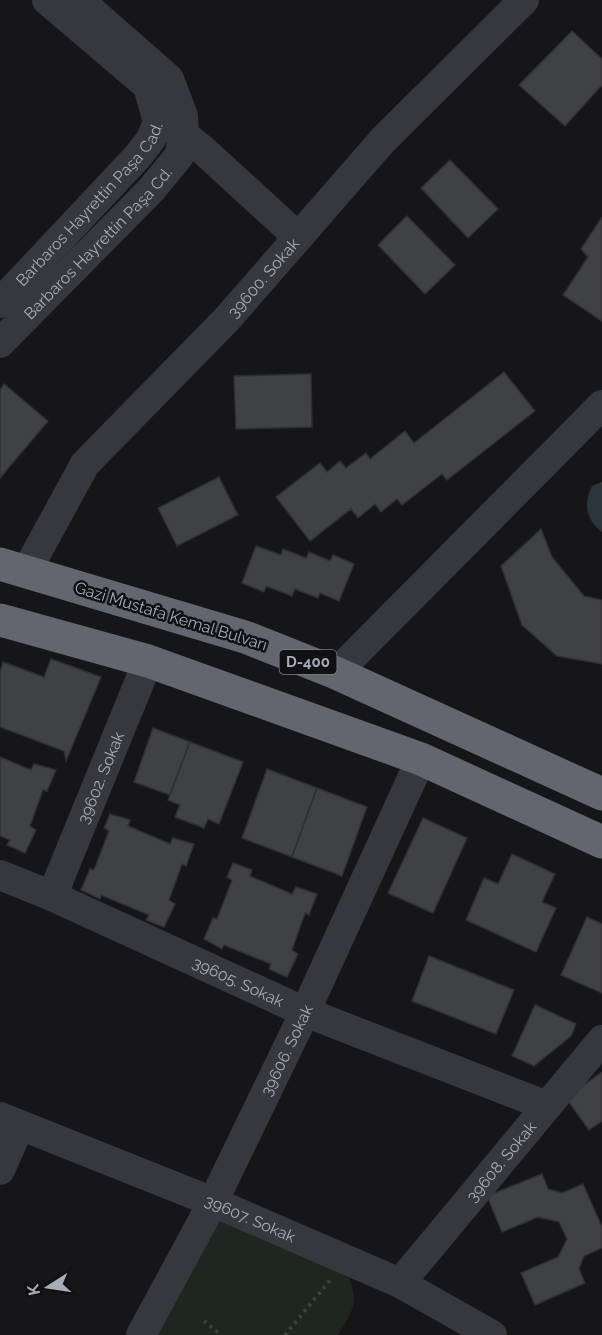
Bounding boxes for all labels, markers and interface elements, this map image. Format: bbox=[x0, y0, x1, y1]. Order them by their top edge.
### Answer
street label: Barbaros Hayrettin Paşa Cad. bbox=[12, 119, 167, 290]
street label: Barbaros Hayrettin Paşa Cd. bbox=[20, 163, 176, 323]
street label: 39600. Sokak bbox=[223, 234, 303, 321]
street label: Gazi Mustafa Kemal Bulvarı bbox=[73, 578, 269, 654]
road number: D-400 bbox=[280, 650, 336, 674]
street label: 39602. Sokak bbox=[73, 728, 128, 826]
street label: 39605. Sokak bbox=[190, 952, 287, 1011]
street label: 39606. Sokak bbox=[256, 1001, 317, 1099]
street label: 39608. Sokak bbox=[462, 1117, 540, 1206]
street label: 39607. Sokak bbox=[202, 1190, 299, 1246]
north arrow bbox=[18, 1257, 78, 1317]
text: K bbox=[23, 1283, 44, 1297]

